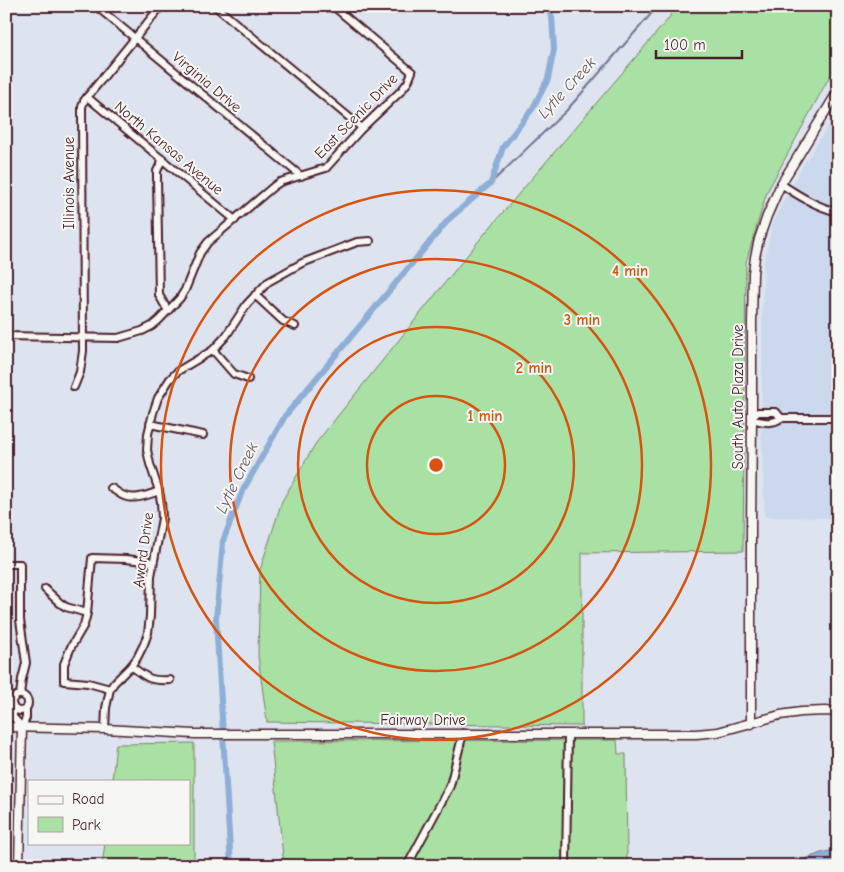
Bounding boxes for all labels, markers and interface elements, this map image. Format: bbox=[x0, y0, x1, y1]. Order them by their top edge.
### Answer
scale bar bbox=[656, 28, 743, 60]
text: 100 m bbox=[664, 36, 706, 54]
street label: Virginia Drive bbox=[169, 48, 246, 117]
water label: Lytle Creek bbox=[534, 54, 600, 122]
street label: East Scenic Drive bbox=[311, 69, 402, 162]
street label: North Kansas Avenue bbox=[111, 97, 227, 199]
street label: Illinois Avenue bbox=[60, 136, 78, 229]
text: 4 min bbox=[612, 262, 648, 280]
text: 3 min bbox=[564, 311, 600, 329]
street label: South Auto Plaza Drive bbox=[729, 324, 747, 470]
text: 2 min bbox=[516, 359, 552, 377]
text: 1 min bbox=[468, 407, 502, 425]
water label: Lytle Creek bbox=[212, 439, 262, 516]
centre of rings bbox=[427, 456, 445, 474]
street label: Award Drive bbox=[129, 511, 157, 589]
street label: Fairway Drive bbox=[380, 711, 466, 729]
legend bbox=[28, 780, 190, 844]
text: Road bbox=[72, 790, 104, 808]
text: Park bbox=[72, 816, 101, 834]

